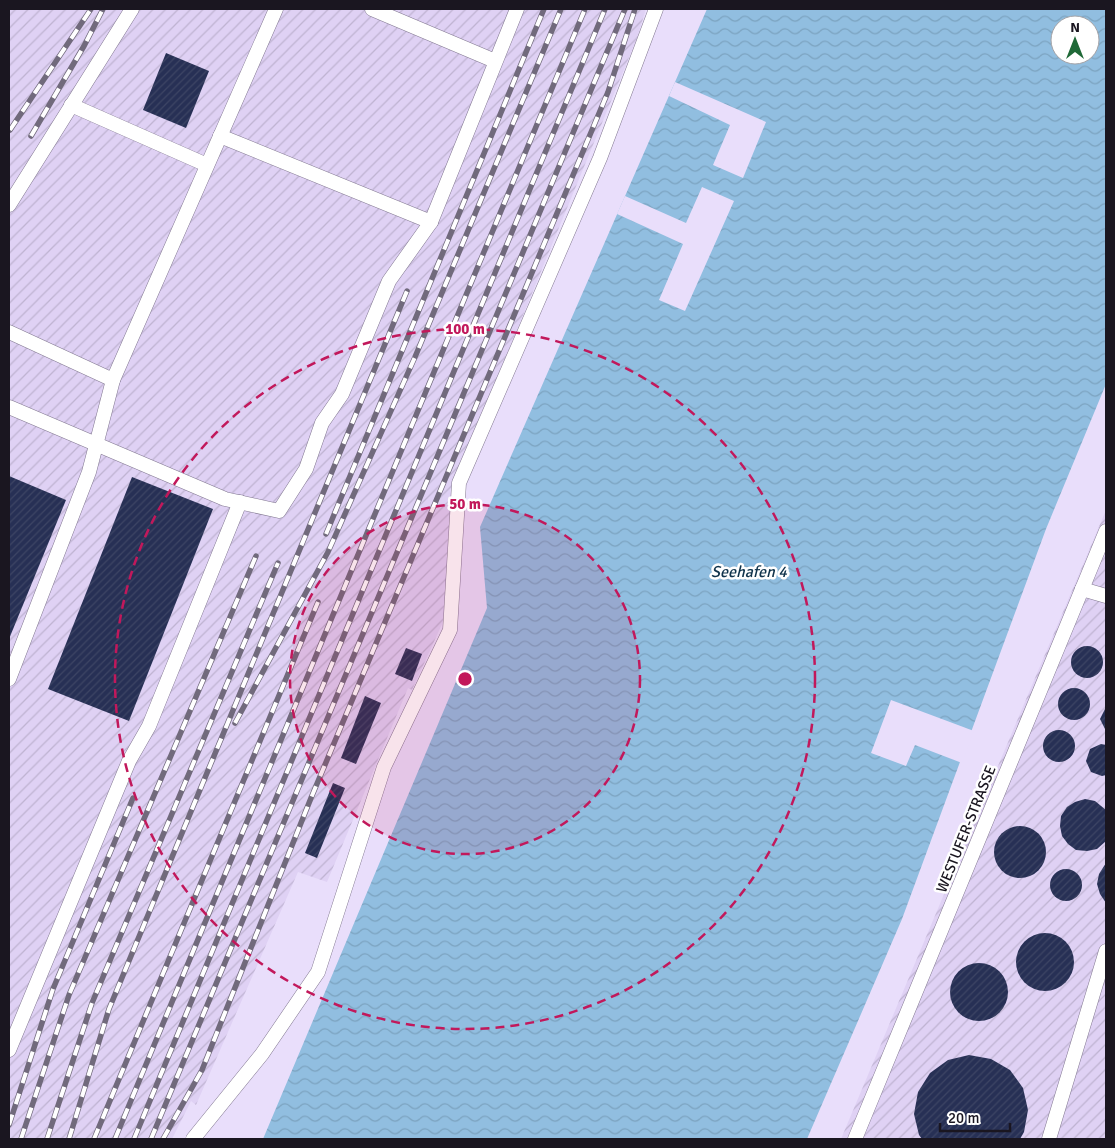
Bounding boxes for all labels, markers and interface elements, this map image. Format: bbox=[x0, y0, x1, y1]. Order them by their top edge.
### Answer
north arrow bbox=[1050, 15, 1100, 65]
text: N bbox=[1070, 19, 1080, 36]
text: 100 m bbox=[445, 320, 485, 338]
text: 50 m bbox=[449, 495, 481, 513]
water label: Seehafen 4 bbox=[711, 562, 787, 582]
centre of rings bbox=[456, 670, 474, 688]
street label: WESTUFER-STRASSE bbox=[932, 763, 1000, 895]
scale bar bbox=[940, 1100, 1010, 1132]
text: 20 m bbox=[948, 1109, 979, 1127]

